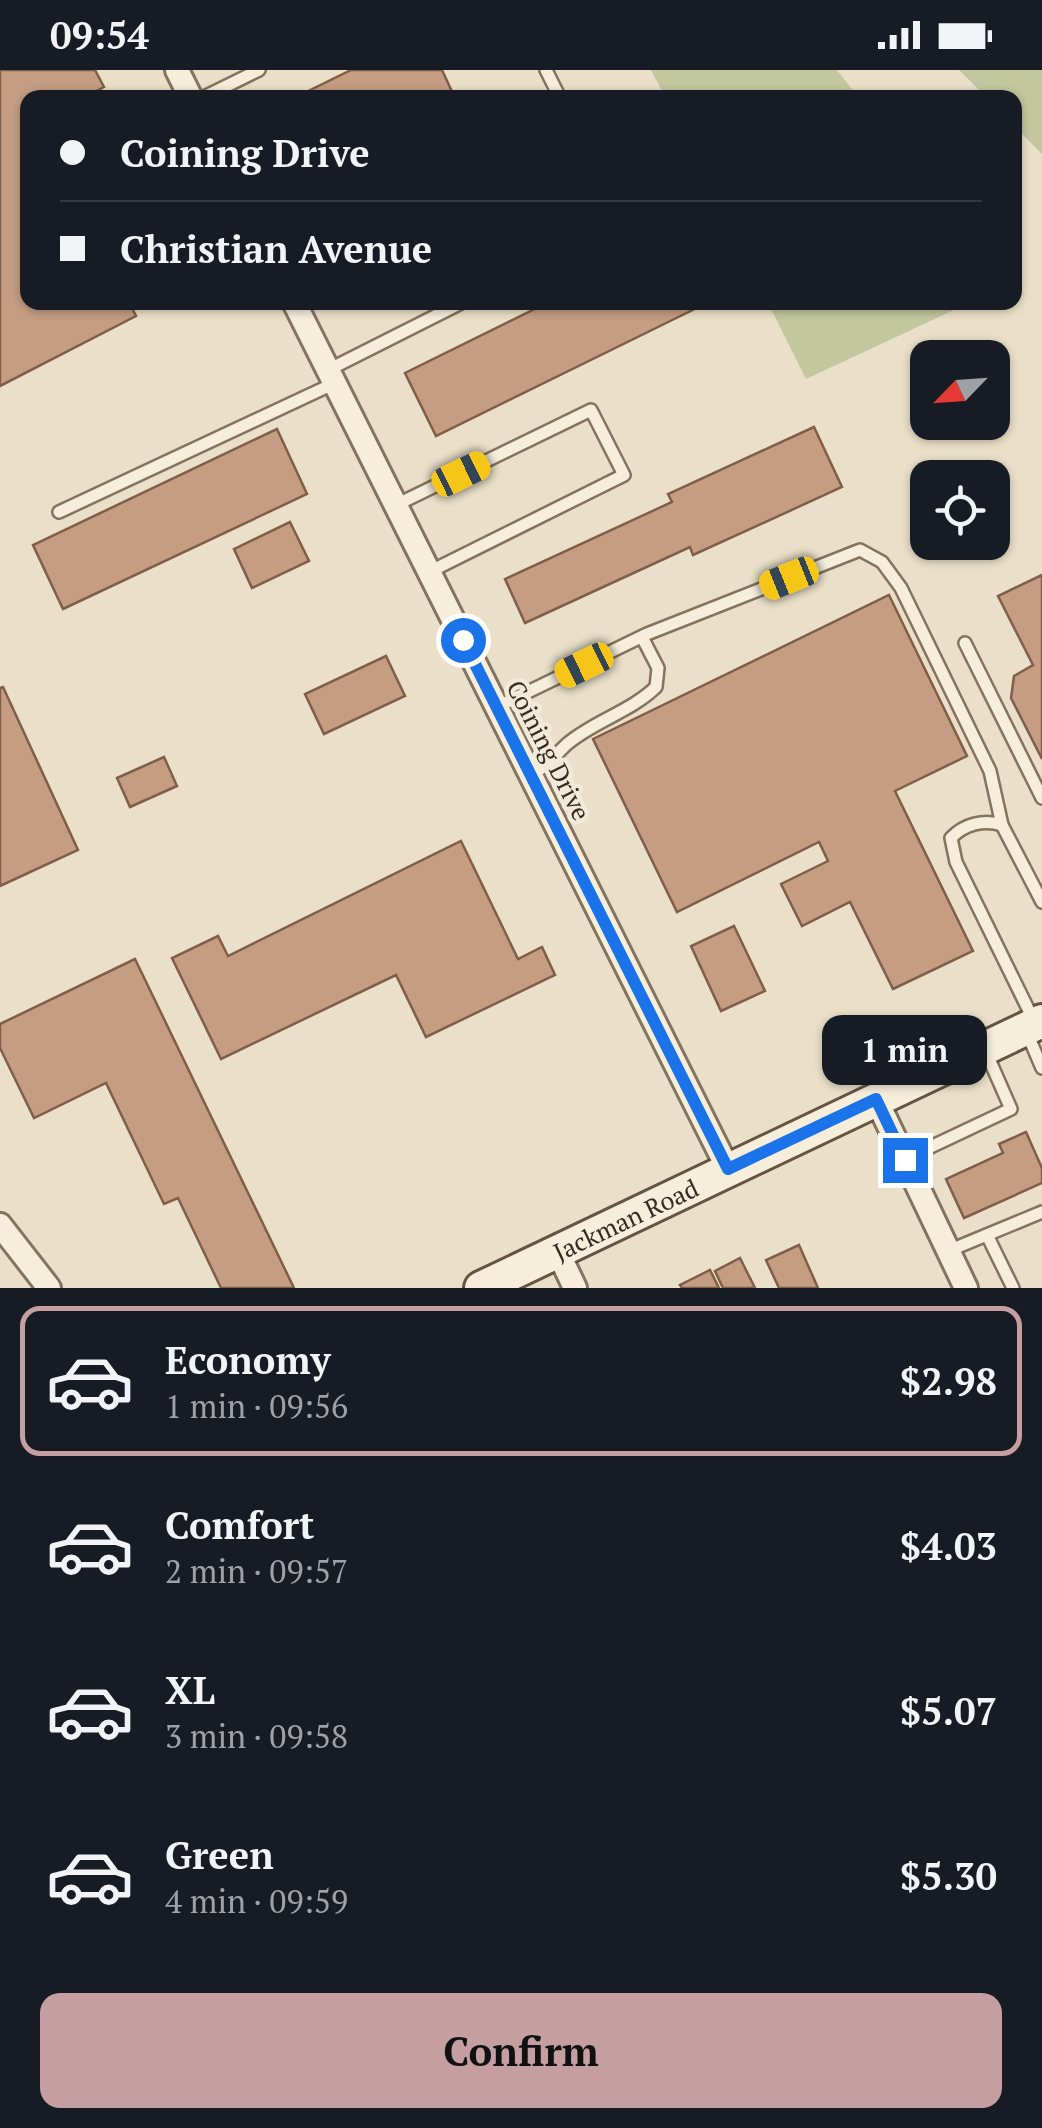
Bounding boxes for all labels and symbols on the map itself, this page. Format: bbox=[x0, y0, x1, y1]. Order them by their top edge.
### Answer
north arrow bbox=[910, 340, 1010, 440]
car bbox=[427, 447, 495, 501]
car bbox=[756, 553, 822, 603]
route start bbox=[441, 618, 486, 663]
car bbox=[550, 638, 618, 692]
street label: Coining Drive bbox=[500, 674, 598, 826]
callout: 1 min bbox=[822, 1015, 988, 1085]
route end bbox=[883, 1138, 928, 1183]
street label: Jackman Road bbox=[548, 1171, 703, 1268]

